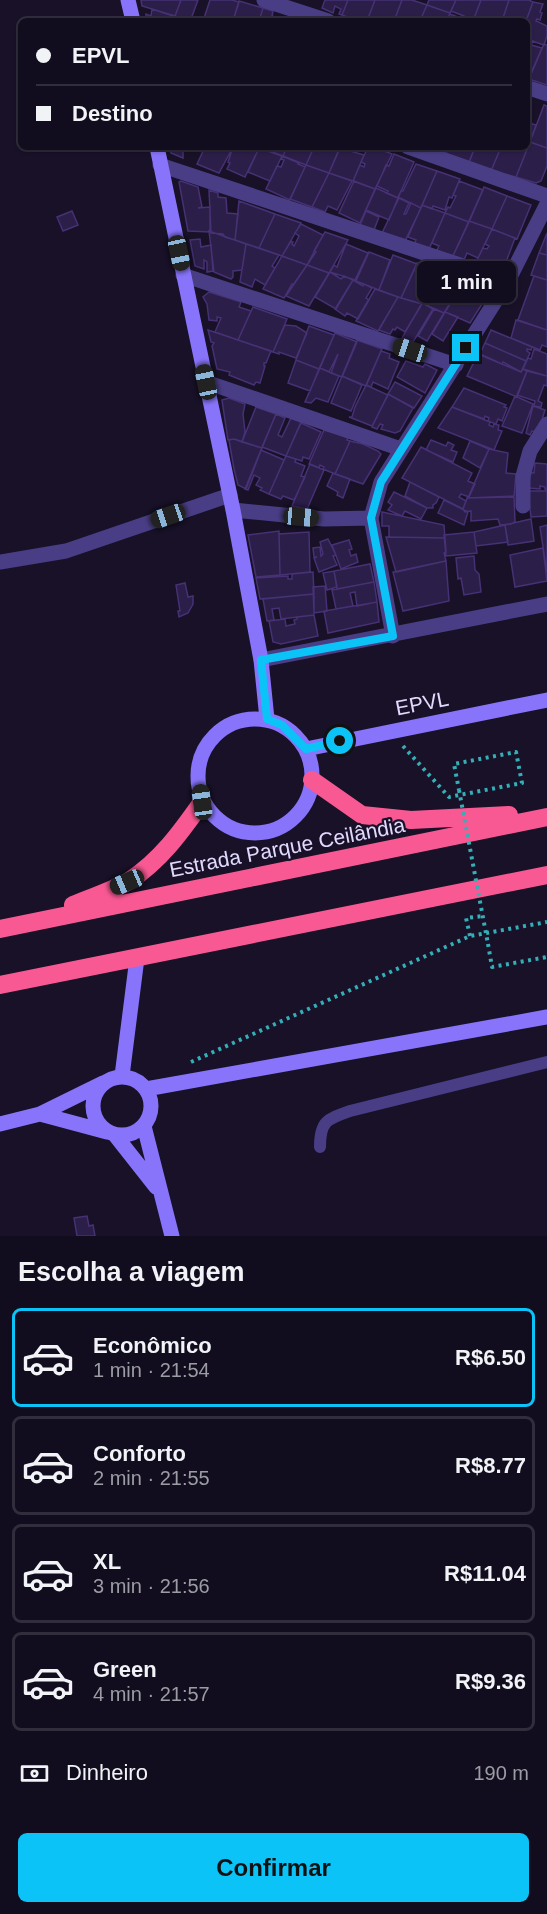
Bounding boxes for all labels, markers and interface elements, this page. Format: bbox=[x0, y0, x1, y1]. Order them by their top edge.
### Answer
text: EPVL bbox=[72, 43, 129, 68]
text: Destino bbox=[72, 101, 153, 126]
car bbox=[166, 234, 192, 272]
callout: 1 min bbox=[416, 261, 516, 303]
text: 1 min bbox=[440, 271, 493, 293]
route end bbox=[452, 334, 479, 361]
car bbox=[390, 336, 430, 364]
car bbox=[193, 363, 219, 401]
car bbox=[148, 502, 188, 530]
car bbox=[282, 506, 320, 528]
street label: EPVL bbox=[393, 687, 451, 719]
route start bbox=[326, 727, 353, 754]
car bbox=[191, 783, 213, 821]
street label: Estrada Parque Ceilândia bbox=[167, 813, 407, 881]
car bbox=[107, 867, 147, 897]
text: Escolha a viagem bbox=[18, 1257, 245, 1287]
icon: car bbox=[21, 1331, 75, 1385]
text: Econômico bbox=[93, 1333, 212, 1358]
text: R$6.50 bbox=[455, 1345, 526, 1370]
text: 1 min · 21:54 bbox=[93, 1359, 210, 1381]
icon: car bbox=[21, 1439, 75, 1493]
text: Conforto bbox=[93, 1441, 186, 1466]
text: R$8.77 bbox=[455, 1453, 526, 1478]
text: 2 min · 21:55 bbox=[93, 1467, 210, 1489]
icon: car bbox=[21, 1547, 75, 1601]
text: XL bbox=[93, 1549, 121, 1574]
text: R$11.04 bbox=[444, 1561, 526, 1586]
text: 3 min · 21:56 bbox=[93, 1575, 210, 1597]
icon: car bbox=[21, 1655, 75, 1709]
text: Green bbox=[93, 1657, 157, 1682]
text: R$9.36 bbox=[455, 1669, 526, 1694]
text: 4 min · 21:57 bbox=[93, 1683, 210, 1705]
icon: cash bbox=[18, 1757, 51, 1790]
text: Dinheiro bbox=[66, 1760, 148, 1785]
text: 190 m bbox=[473, 1762, 529, 1784]
button: Confirmar bbox=[18, 1833, 529, 1902]

